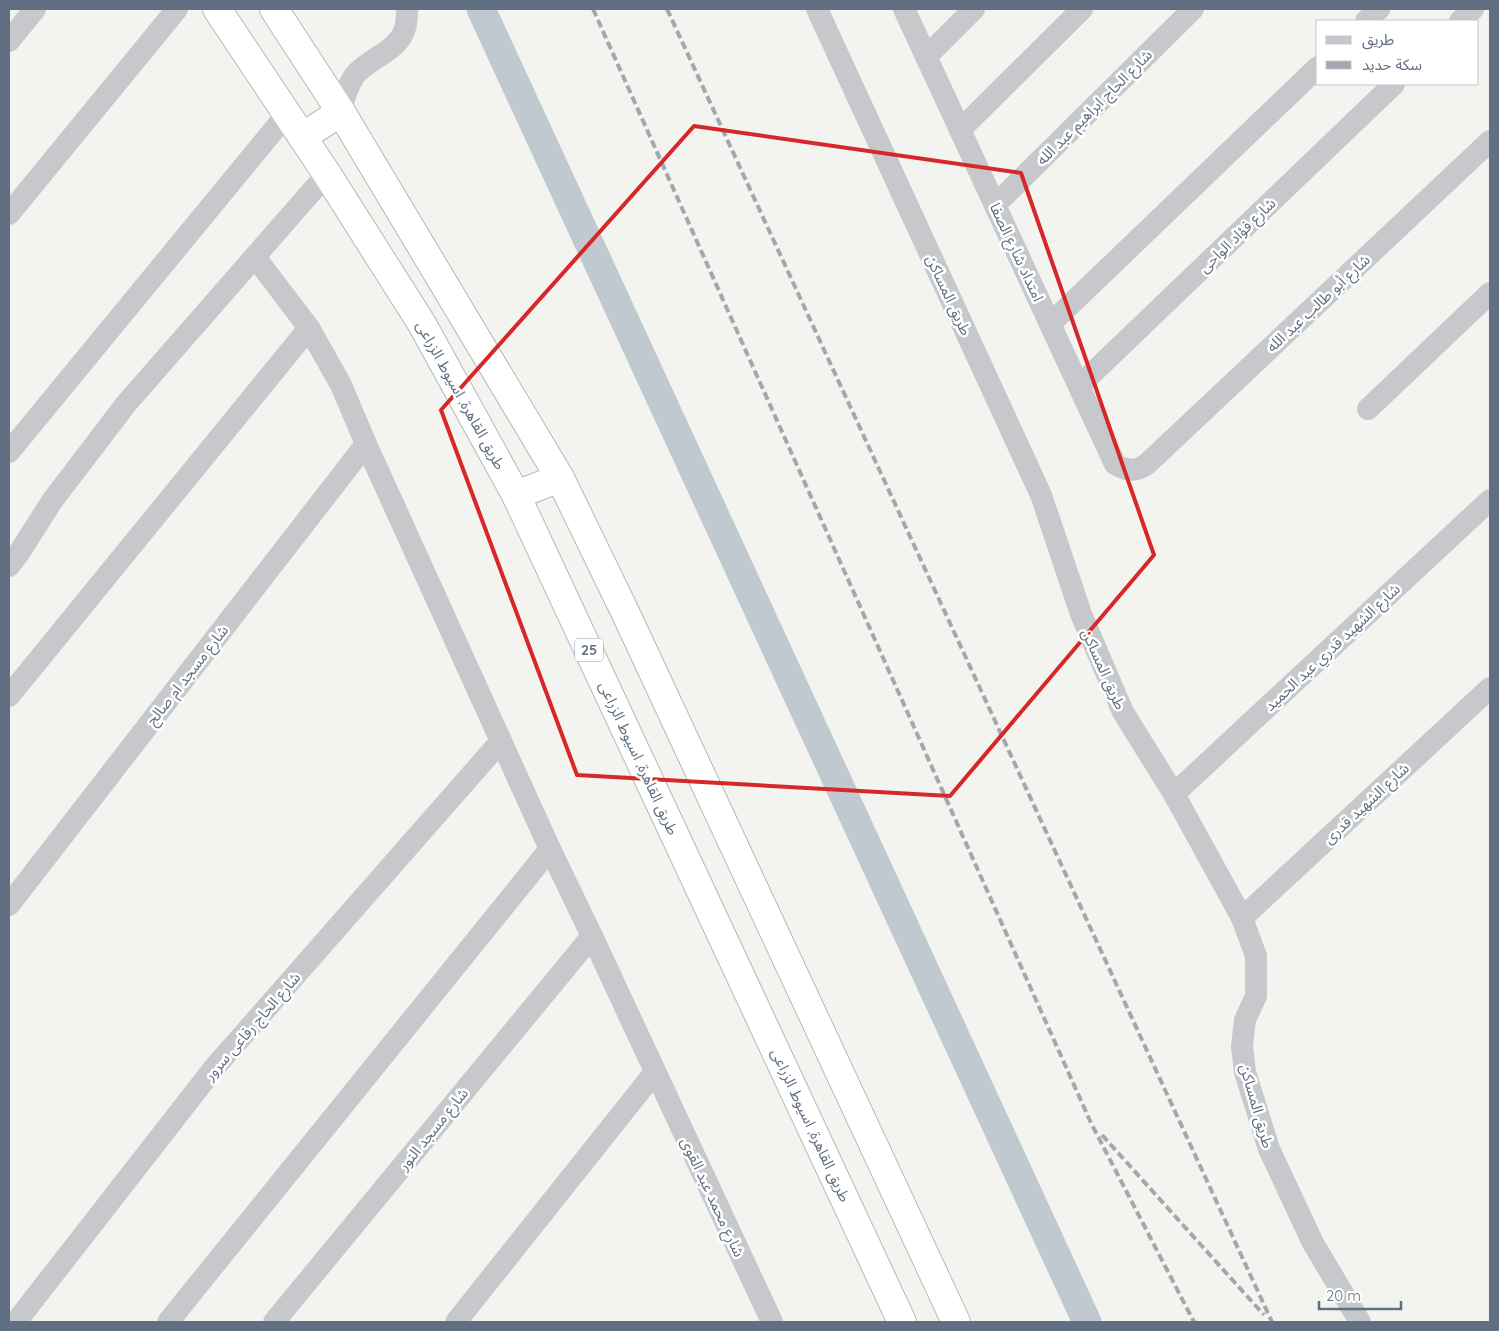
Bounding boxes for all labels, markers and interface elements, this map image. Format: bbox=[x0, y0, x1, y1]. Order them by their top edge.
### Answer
legend bbox=[1316, 20, 1479, 85]
text: طريق bbox=[1362, 30, 1394, 50]
street label: شارع الحاج ابراهيم عبد الله bbox=[1032, 45, 1158, 171]
text: سكة حديد bbox=[1362, 55, 1422, 74]
street label: شارع فؤاد الواحى bbox=[1194, 193, 1282, 279]
street label: امتداد شارع الصفا bbox=[983, 200, 1048, 306]
street label: شارع أبو طالب عبد الله bbox=[1262, 250, 1376, 358]
street label: طريق المساكن bbox=[921, 252, 976, 339]
street label: طريق القاهرة, اسيوط الزراعى bbox=[411, 317, 510, 473]
street label: شارع الشهيد قدري عبد الحميد bbox=[1260, 579, 1406, 717]
street label: شارع مسجد ام صالح bbox=[142, 621, 235, 731]
street label: طريق المساكن bbox=[1077, 626, 1130, 713]
road number: 25 bbox=[575, 638, 603, 662]
street label: طريق القاهرة, اسيوط الزراعى bbox=[594, 678, 683, 838]
street label: شارع الشهيد قدرى bbox=[1319, 758, 1415, 850]
street label: شارع الحاج رفاعى سرور bbox=[199, 968, 307, 1087]
street label: طريق القاهرة, اسيوط الزراعى bbox=[766, 1045, 855, 1205]
street label: طريق المساكن bbox=[1235, 1062, 1278, 1151]
street label: شارع مسجد النور bbox=[393, 1084, 475, 1177]
street label: شارع محمد عبد القوى bbox=[674, 1134, 749, 1261]
scale bar bbox=[1319, 1278, 1402, 1310]
text: 20 m bbox=[1326, 1286, 1361, 1305]

